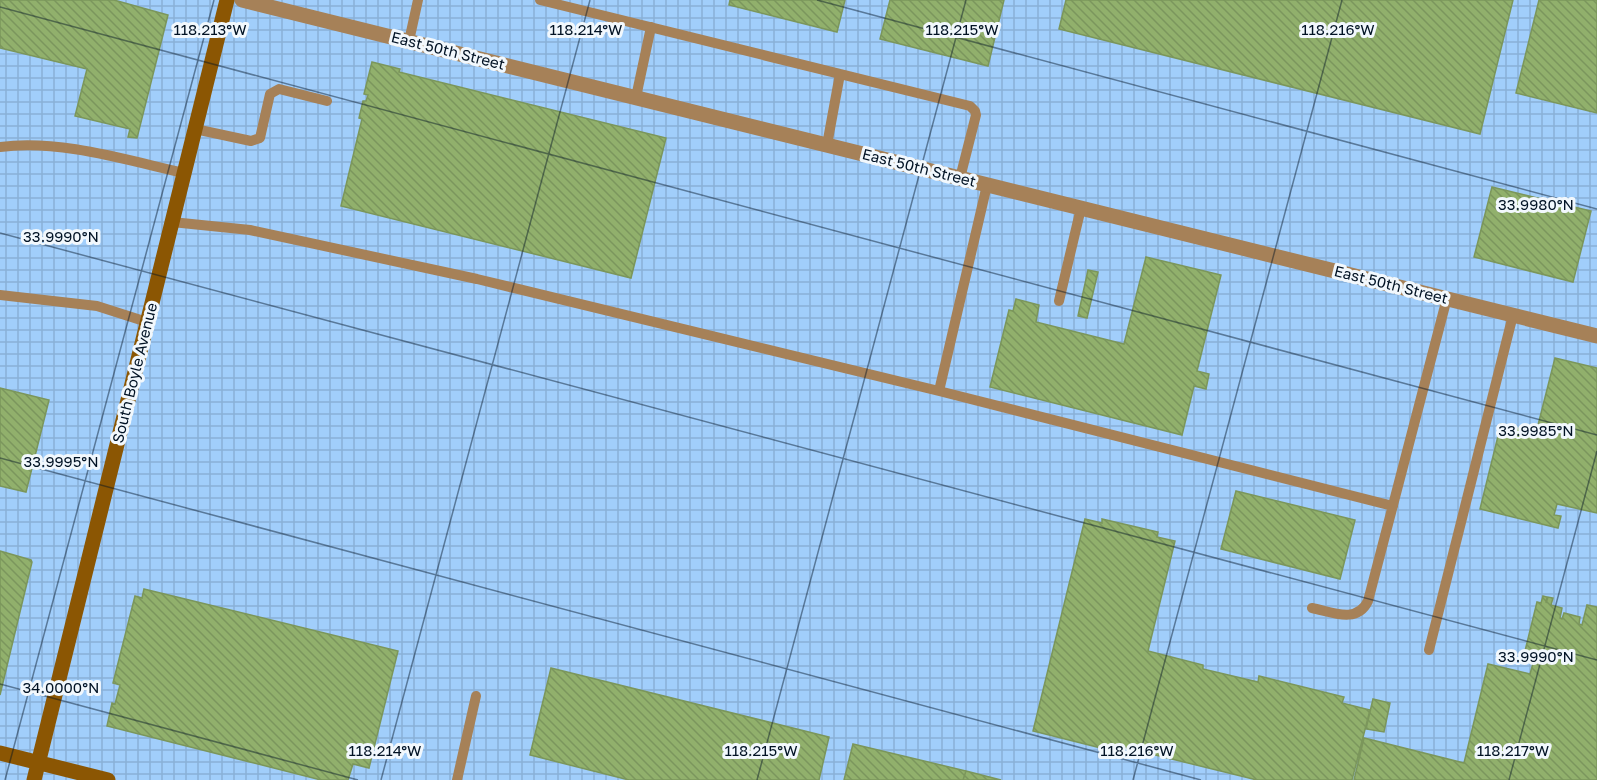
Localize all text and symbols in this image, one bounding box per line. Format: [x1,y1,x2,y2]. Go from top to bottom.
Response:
text: 118.213°W [173,20,247,38]
text: 118.214°W [550,20,622,38]
text: 118.215°W [925,20,999,38]
text: 118.216°W [1301,20,1375,38]
street label: East 50th Street [390,27,507,73]
street label: East 50th Street [861,144,978,190]
text: 33.9980°N [1498,195,1574,213]
text: 33.9990°N [23,227,99,245]
street label: East 50th Street [1333,261,1450,307]
street label: South Boyle Avenue [108,301,160,445]
text: 33.9985°N [1498,421,1574,439]
text: 33.9995°N [23,452,99,470]
text: 33.9990°N [1498,647,1574,665]
text: 34.0000°N [23,678,99,696]
text: 118.214°W [349,741,421,759]
text: 118.215°W [724,741,798,759]
text: 118.216°W [1100,741,1174,759]
text: 118.217°W [1477,741,1549,759]

